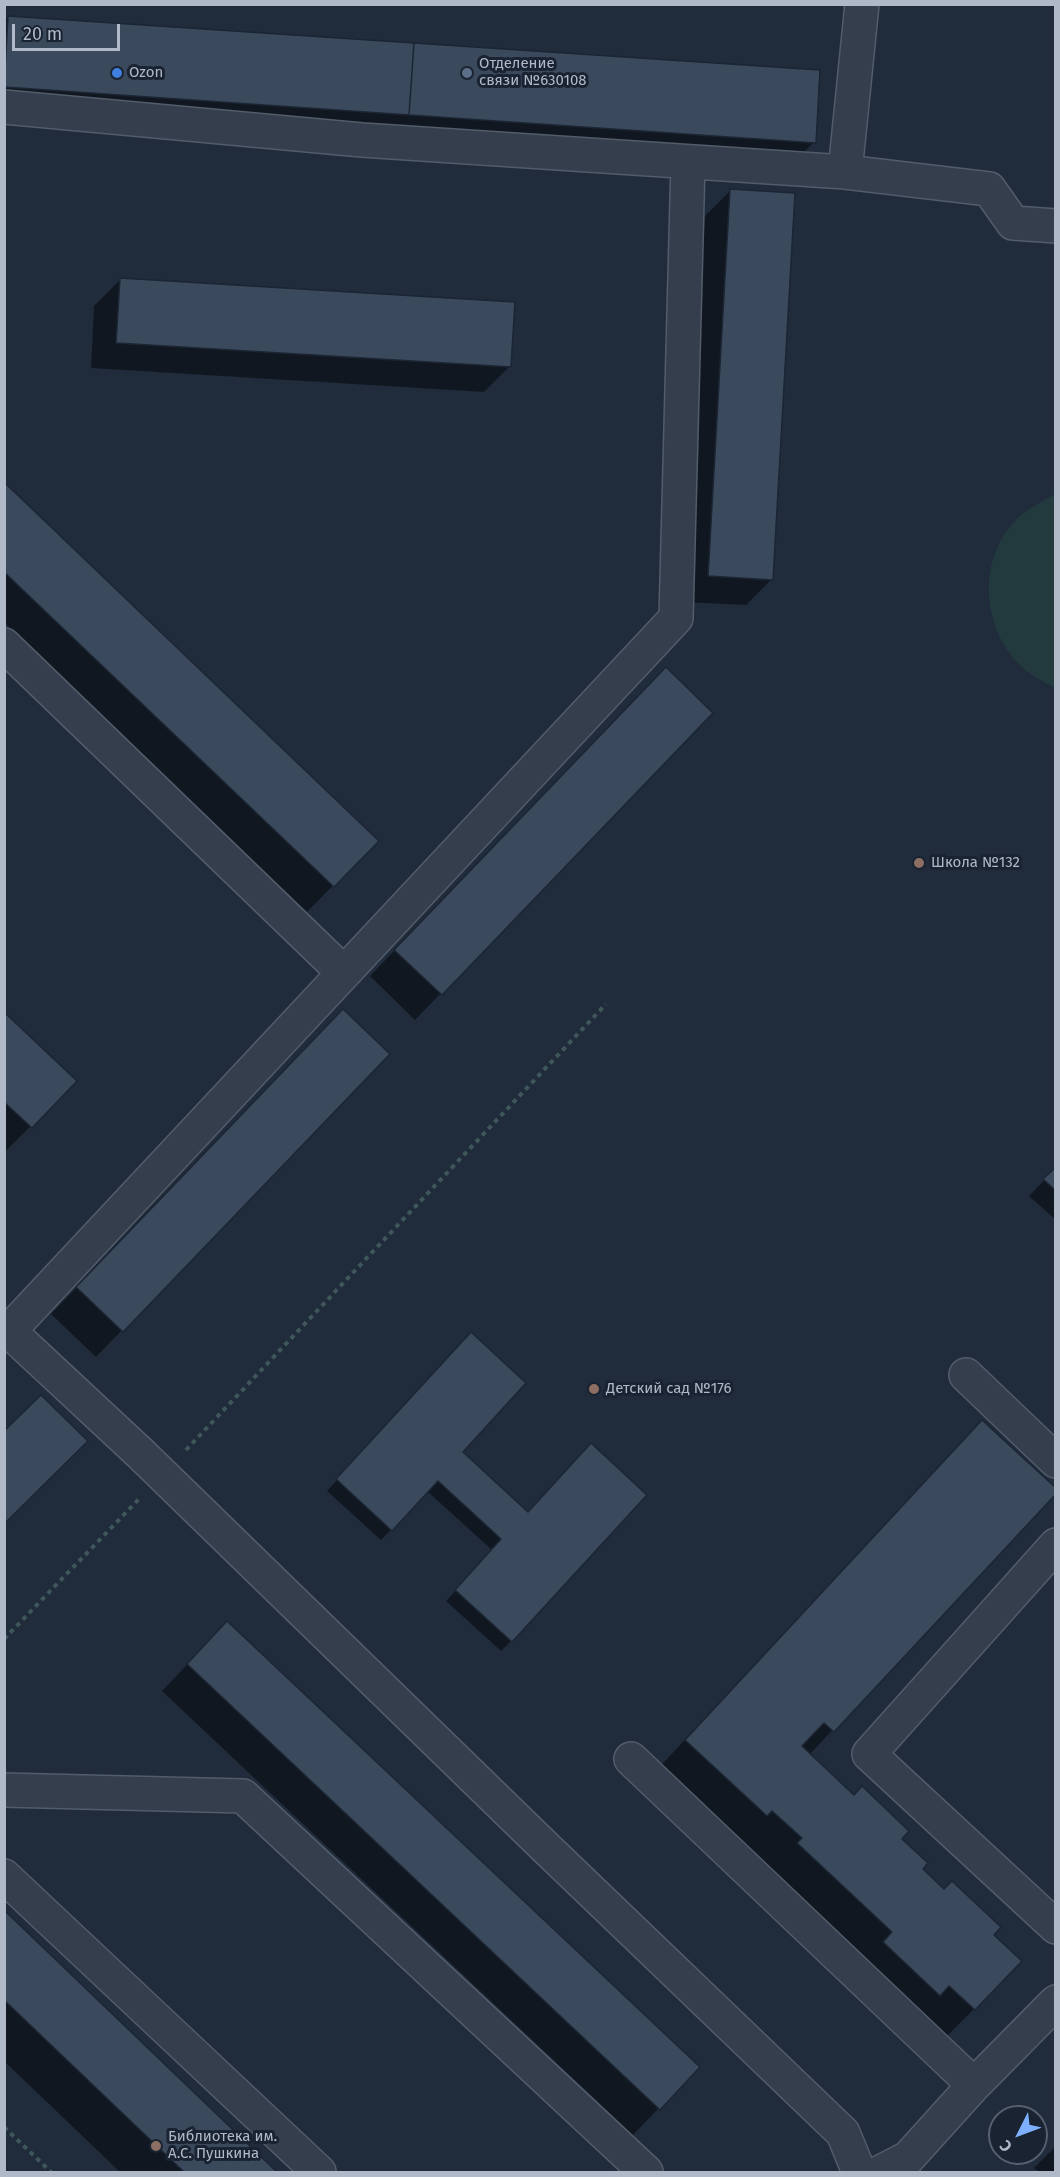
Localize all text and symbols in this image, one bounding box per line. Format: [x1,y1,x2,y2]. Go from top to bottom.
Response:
scale bar [15,12,123,50]
text: 20 m [23,23,62,45]
place label: Отделение связи №630108 [479,55,587,90]
place label: Ozon [129,64,163,82]
marker: Ozon [110,66,124,80]
marker: Отделение связи №630108 [460,66,474,80]
place label: Школа №132 [931,854,1020,872]
marker: Школа №132 [912,856,926,870]
place label: Детский сад №176 [606,1380,731,1398]
marker: Детский сад №176 [587,1382,601,1396]
north arrow [988,2105,1048,2165]
place label: Библиотека им. А.С. Пушкина [168,2128,277,2163]
text: С [996,2136,1016,2156]
marker: Библиотека им. А.С. Пушкина [149,2139,163,2153]

